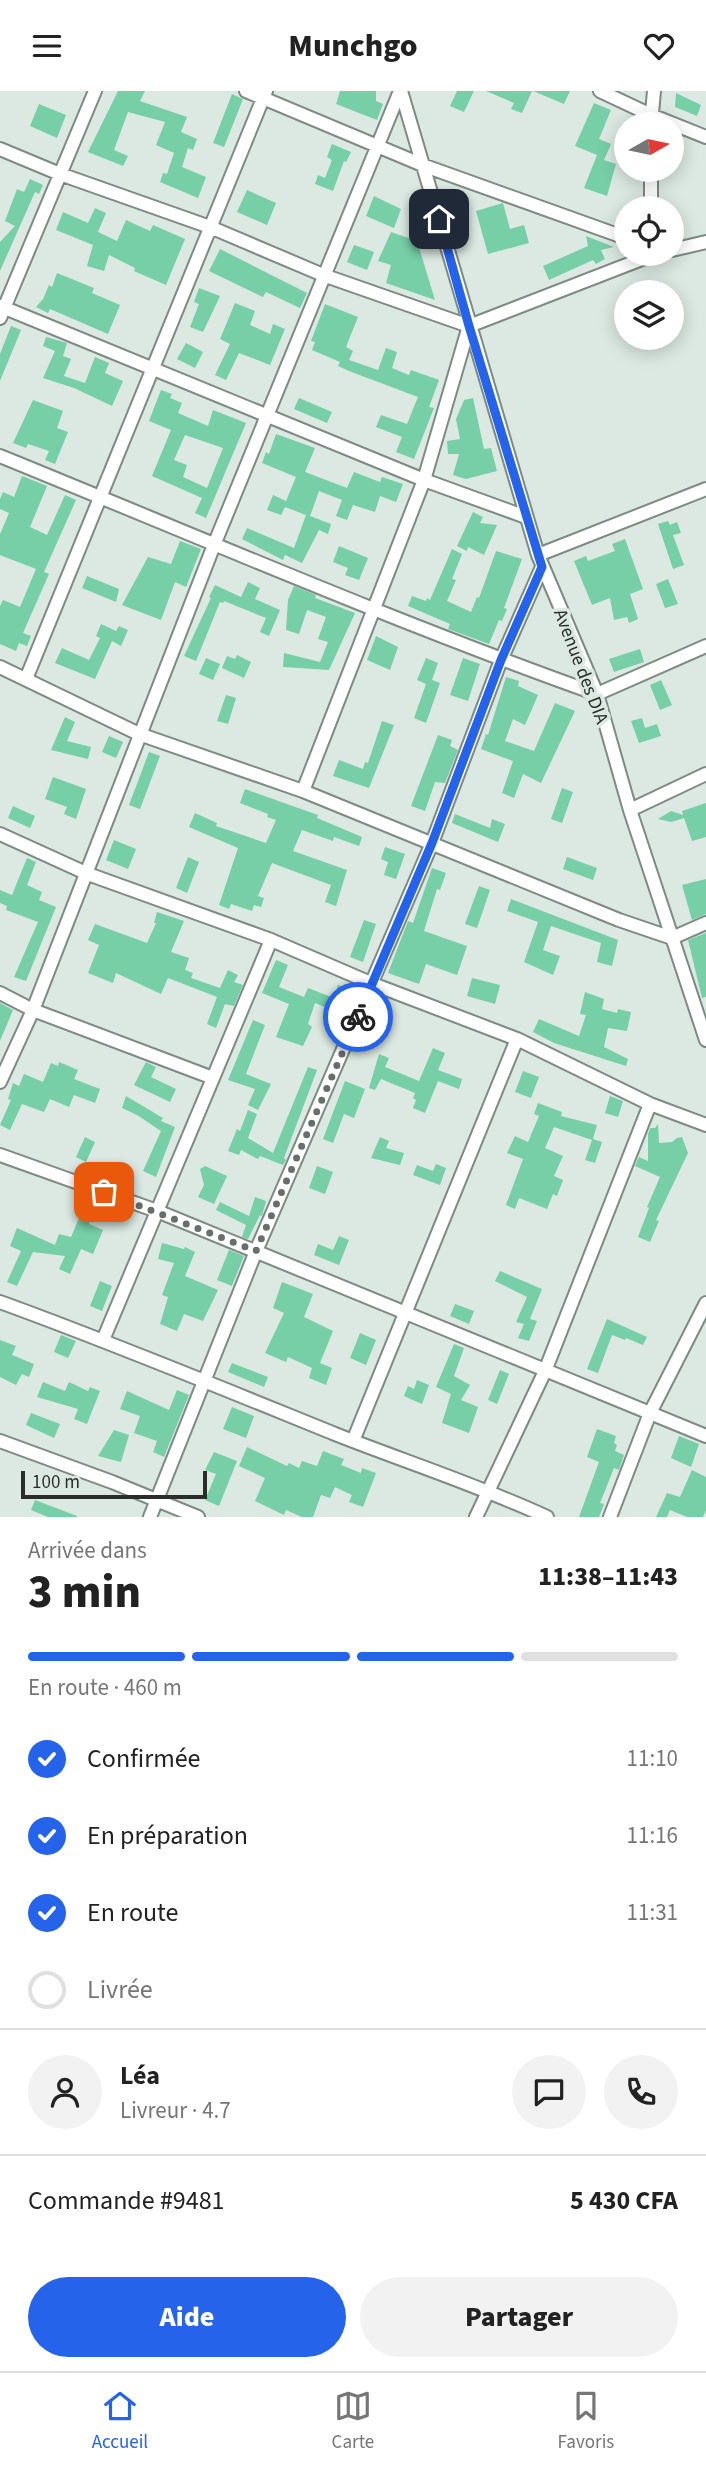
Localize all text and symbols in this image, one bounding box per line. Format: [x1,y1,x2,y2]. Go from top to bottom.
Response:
text: Munchgo [288,23,418,69]
icon: menu [28,27,66,65]
icon: heart [640,27,678,65]
north arrow [614,112,684,182]
map controls [614,112,684,350]
pin [409,189,469,249]
button: locate [614,196,684,266]
icon: home [420,200,458,238]
button: layers [614,280,684,350]
street label: Avenue des DIA [546,605,615,729]
courier [323,982,393,1052]
icon: bike [339,998,377,1036]
pin [74,1162,134,1222]
icon: bag [85,1173,123,1211]
scale bar [21,1468,206,1500]
text: 100 m [32,1469,80,1496]
text: Arrivée dans [28,1534,147,1567]
text: 11:38–11:43 [538,1558,678,1595]
text: 3 min [28,1560,141,1625]
text: En route · 460 m [28,1671,182,1704]
icon: check [28,1740,66,1778]
text: Confirmée [87,1740,201,1777]
text: 11:10 [627,1742,678,1775]
icon: check [28,1817,66,1855]
text: En préparation [87,1817,248,1854]
text: 11:16 [627,1819,678,1852]
icon: check [28,1894,66,1932]
text: En route [87,1894,178,1931]
text: 11:31 [627,1896,678,1929]
text: Livrée [87,1971,153,2008]
button: person [28,2055,102,2129]
button: chat [512,2055,586,2129]
button: phone [604,2055,678,2129]
text: Léa [120,2057,160,2094]
text: Livreur · 4.7 [120,2094,231,2127]
text: Commande #9481 [28,2182,225,2219]
text: 5 430 CFA [570,2182,678,2219]
button: Aide [28,2277,346,2357]
button: Partager [360,2277,678,2357]
tab: Accueil [92,2387,148,2456]
tab: Carte [332,2387,374,2456]
tab: Favoris [558,2387,614,2456]

